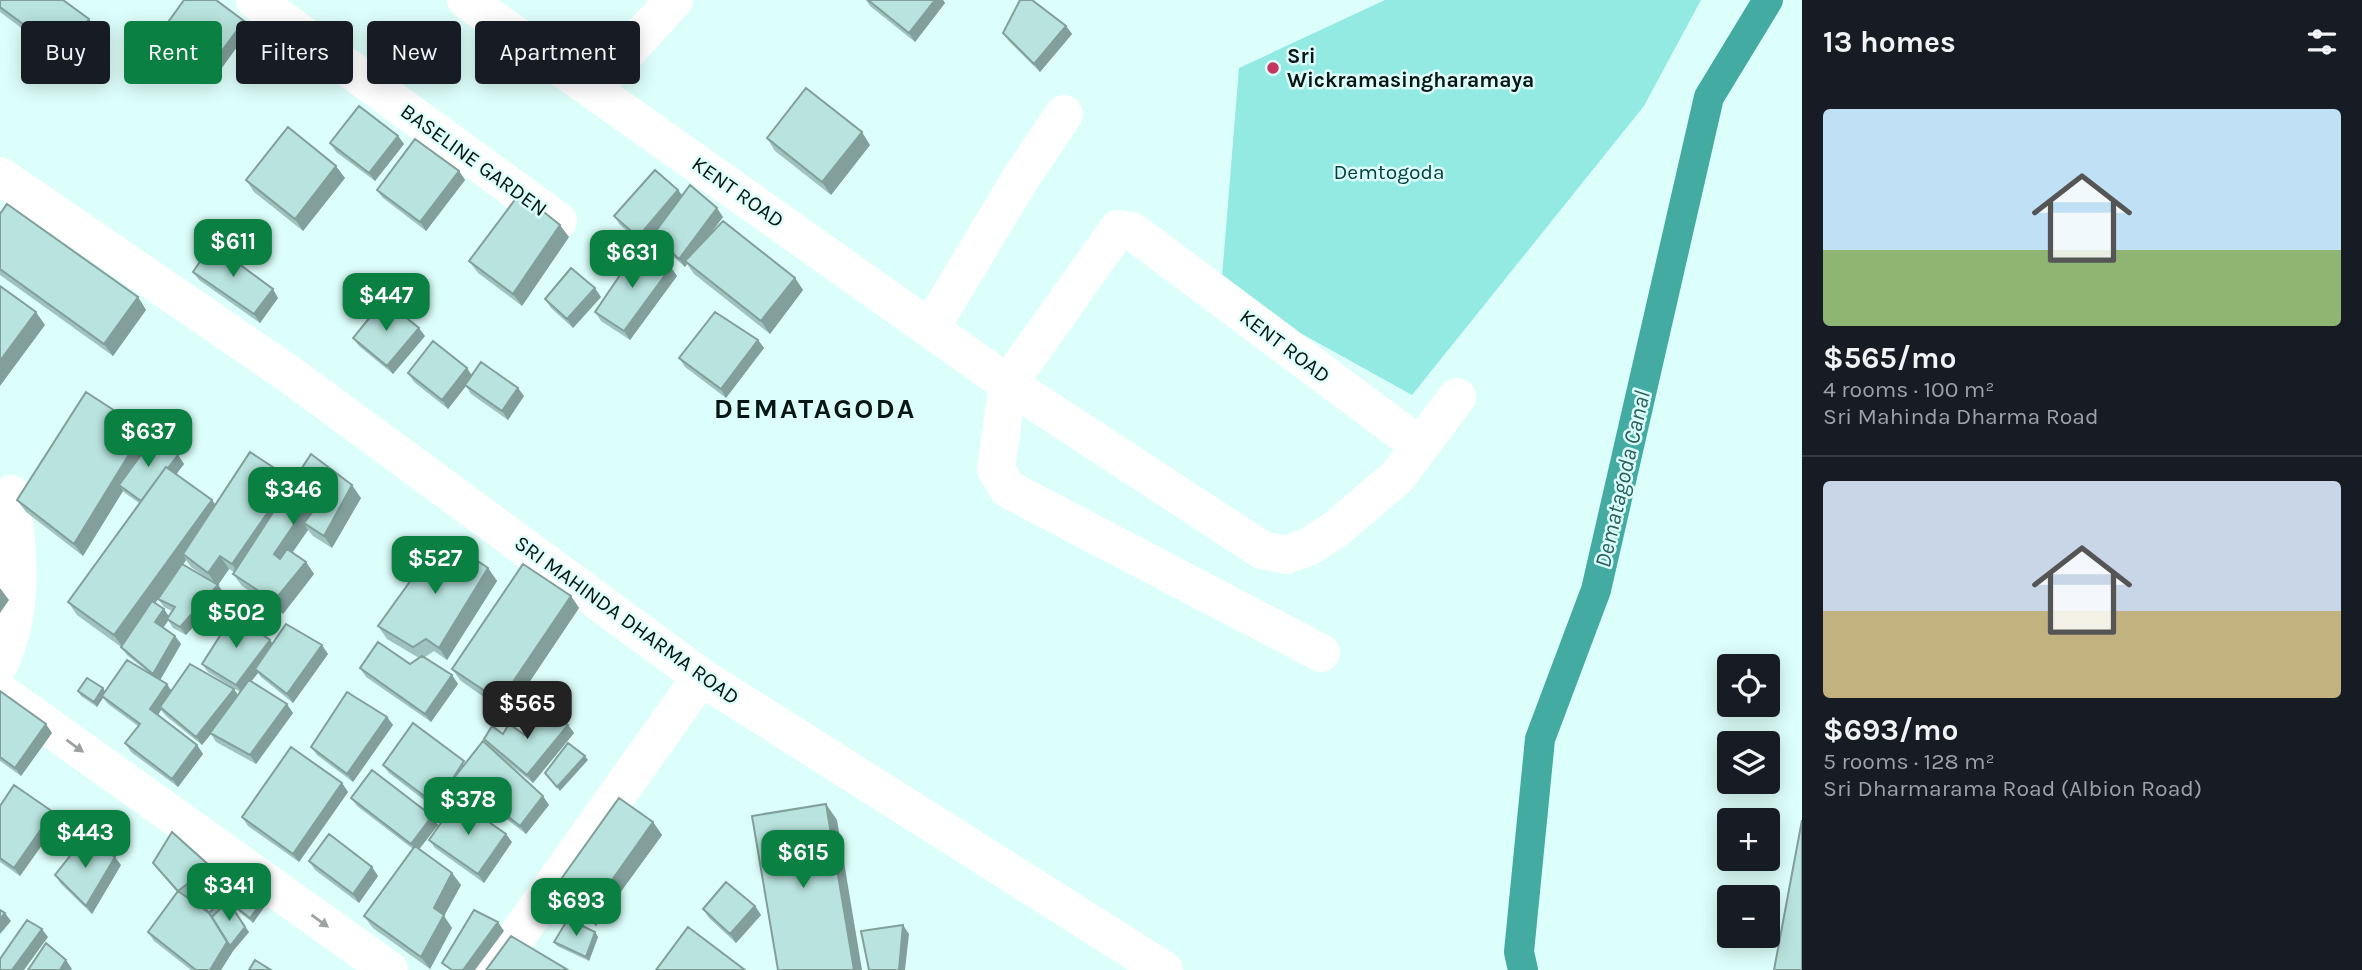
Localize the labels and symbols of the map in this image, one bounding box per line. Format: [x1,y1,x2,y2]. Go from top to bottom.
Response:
place label: Sri Wickramasingharamaya [1287,44,1534,92]
marker: Sri Wickramasingharamaya [1265,60,1281,76]
street label: BASELINE GARDEN [396,99,552,221]
street label: KENT ROAD [687,152,789,232]
park label: Demtogoda [1334,160,1445,184]
pin: $611 [192,219,274,279]
pin: $631 [591,230,673,290]
pin: $447 [345,274,427,333]
street label: KENT ROAD [1235,304,1335,388]
water label: Dematagoda Canal [1589,388,1656,570]
district label: DEMATAGODA [714,392,916,425]
pin: $637 [107,410,189,469]
pin: $346 [252,468,334,527]
street label: SRI MAHINDA DHARMA ROAD [510,531,744,709]
pin: $527 [394,536,476,596]
pin: $502 [195,590,277,650]
pin: $565 [486,682,568,741]
one-way arrow [66,739,84,753]
pin: $378 [427,778,509,837]
pin: $443 [44,810,126,870]
pin: $615 [762,830,844,890]
pin: $341 [188,864,270,923]
pin: $693 [535,878,617,938]
one-way arrow [311,914,329,928]

